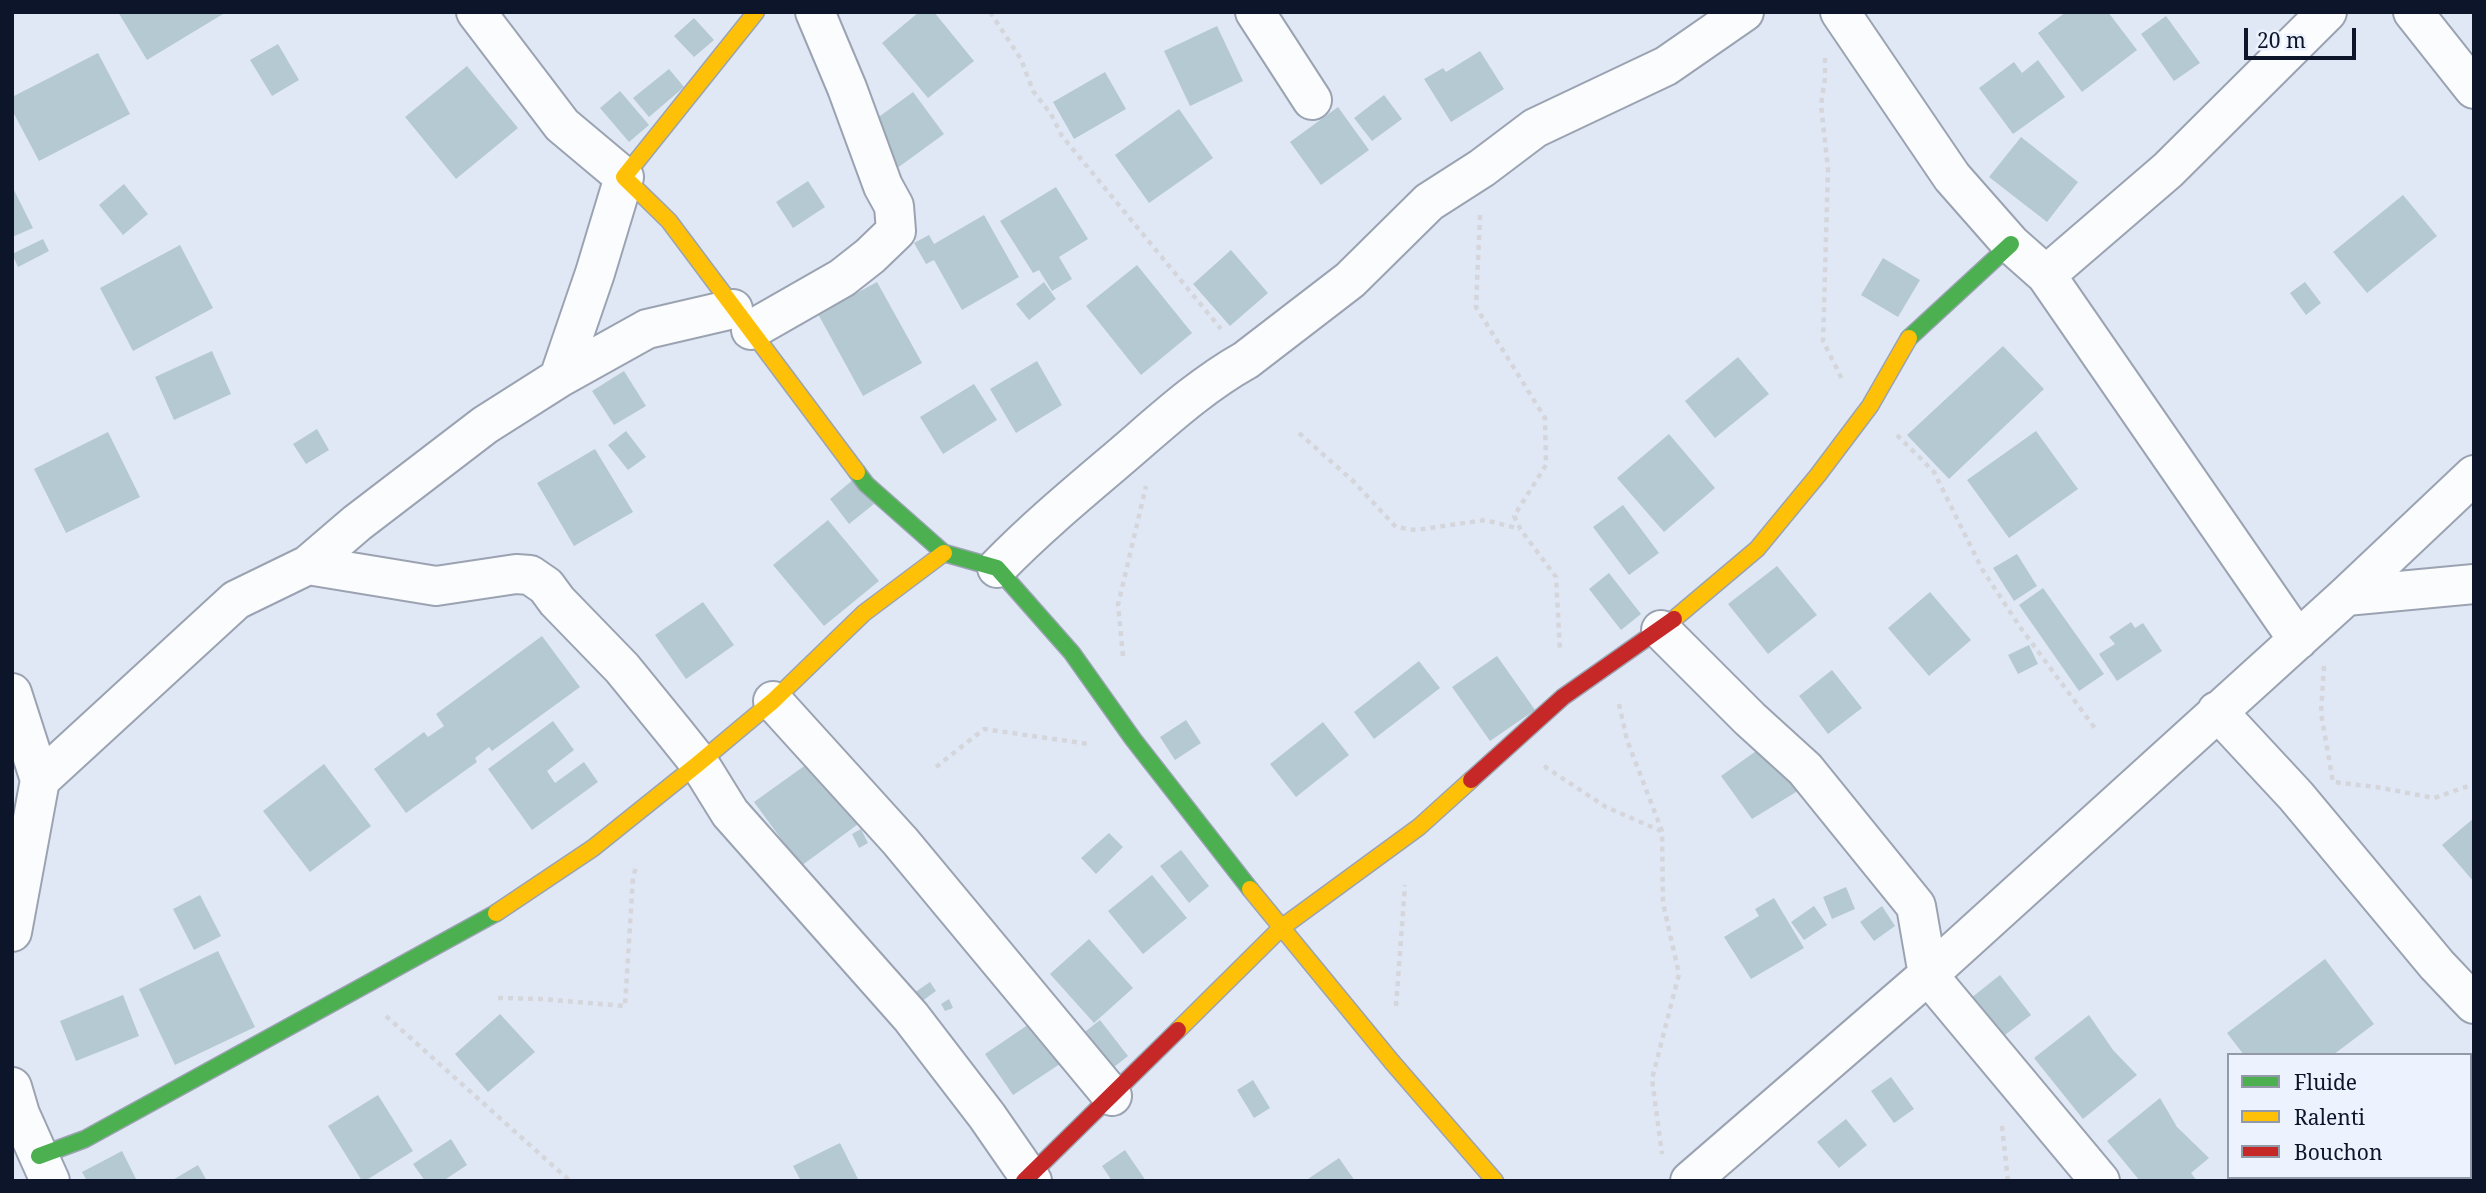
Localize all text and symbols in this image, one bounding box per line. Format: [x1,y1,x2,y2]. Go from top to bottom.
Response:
scale bar [2248,14,2360,58]
text: 20 m [2257,26,2306,54]
legend [2227,1053,2472,1179]
text: Fluide [2294,1068,2357,1096]
text: Ralenti [2294,1103,2365,1131]
text: Bouchon [2294,1138,2383,1166]

